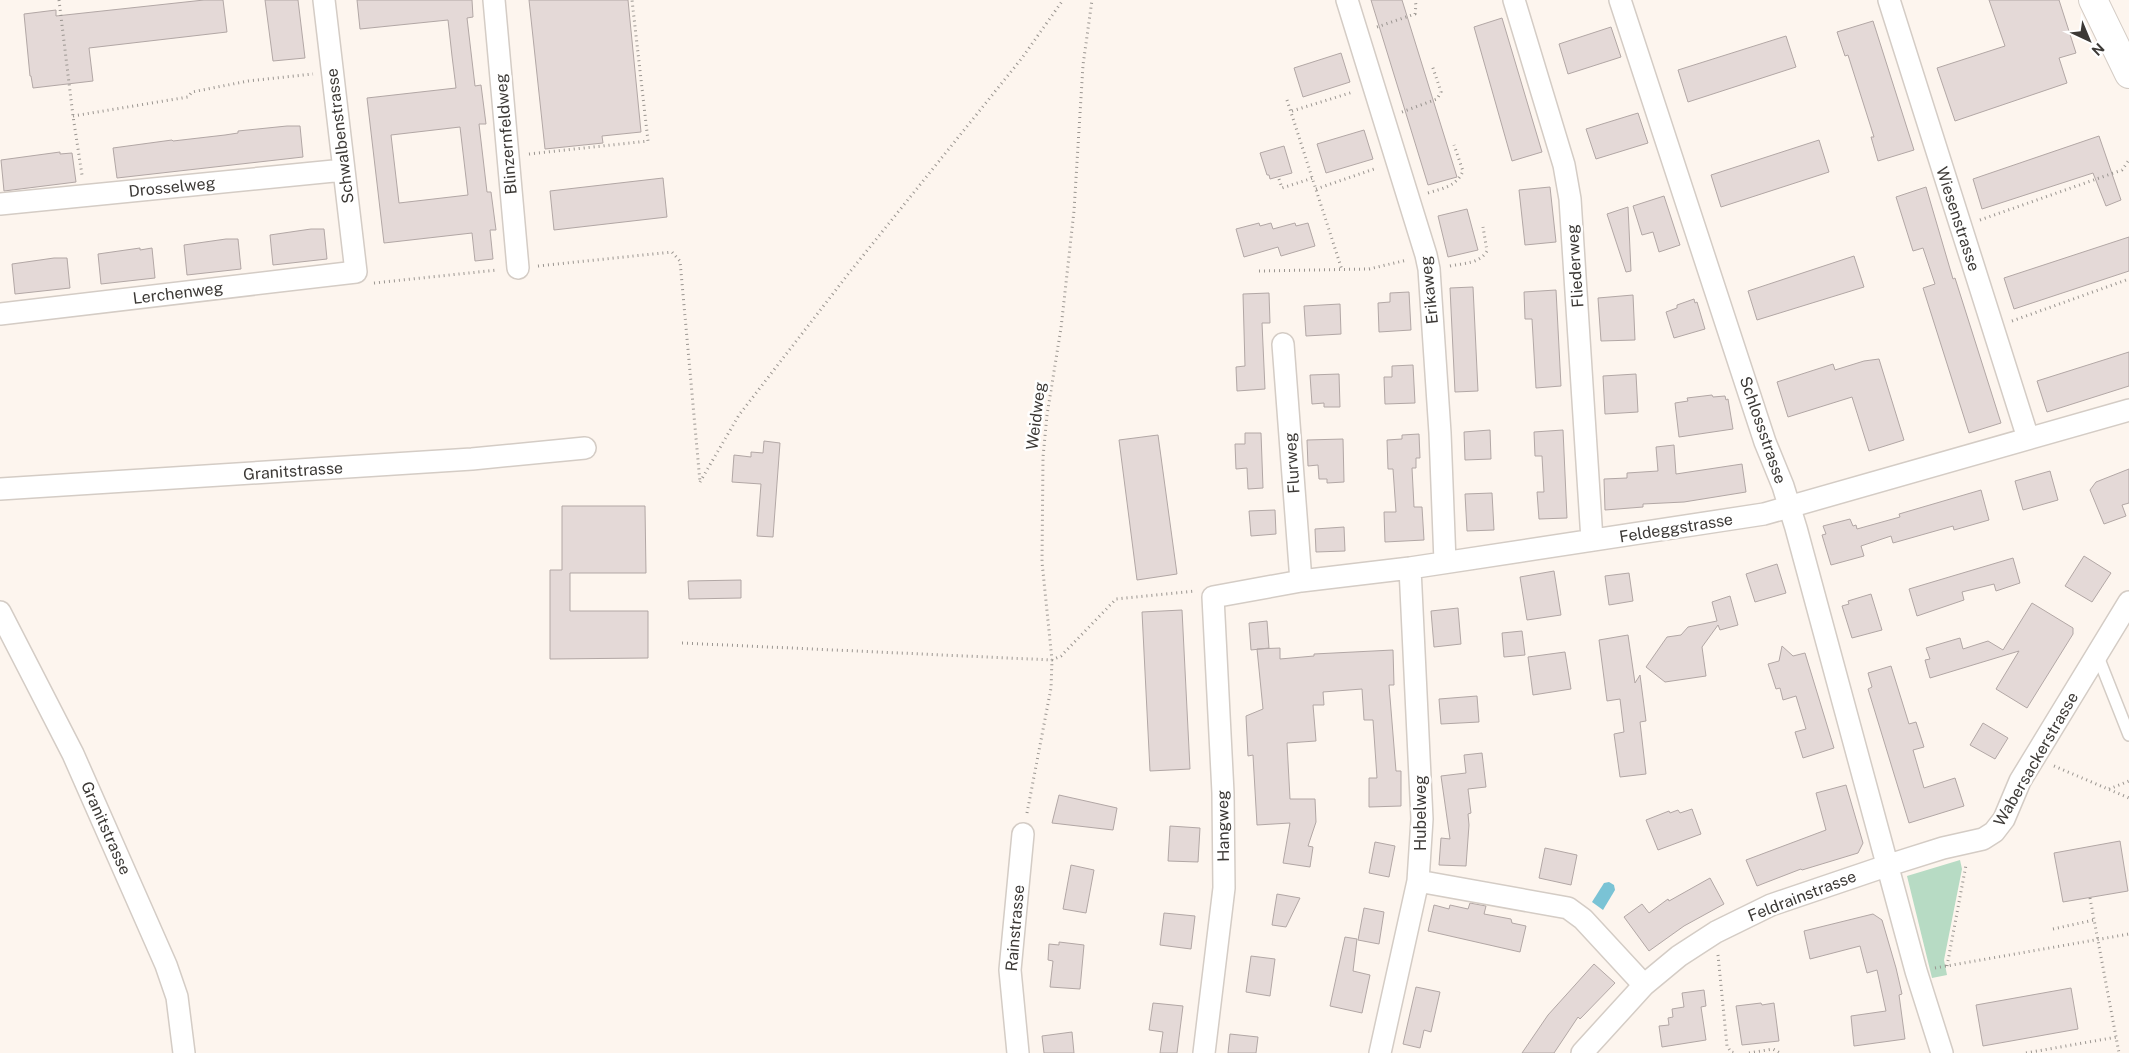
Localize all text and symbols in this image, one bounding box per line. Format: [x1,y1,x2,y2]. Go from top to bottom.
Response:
north arrow [2064,15,2114,65]
text: N [2089,40,2108,59]
street label: Schwalbenstrasse [322,67,358,205]
street label: Blinzernfeldweg [491,73,521,195]
street label: Wiesenstrasse [1932,164,1984,274]
street label: Drosselweg [128,173,216,201]
street label: Fliederweg [1563,224,1587,308]
street label: Erikaweg [1416,255,1442,325]
street label: Lerchenweg [132,278,224,308]
street label: Schlossstrasse [1736,374,1790,486]
street label: Weidweg [1022,381,1050,451]
street label: Flurweg [1280,432,1304,494]
street label: Granitstrasse [242,458,344,484]
street label: Feldeggstrasse [1618,510,1734,546]
street label: Wabersackerstrasse [1990,689,2082,829]
street label: Hubelweg [1411,775,1430,851]
street label: Granitstrasse [77,778,135,878]
street label: Hangweg [1213,790,1233,862]
street label: Feldrainstrasse [1745,867,1859,925]
street label: Rainstrasse [1002,884,1028,972]

